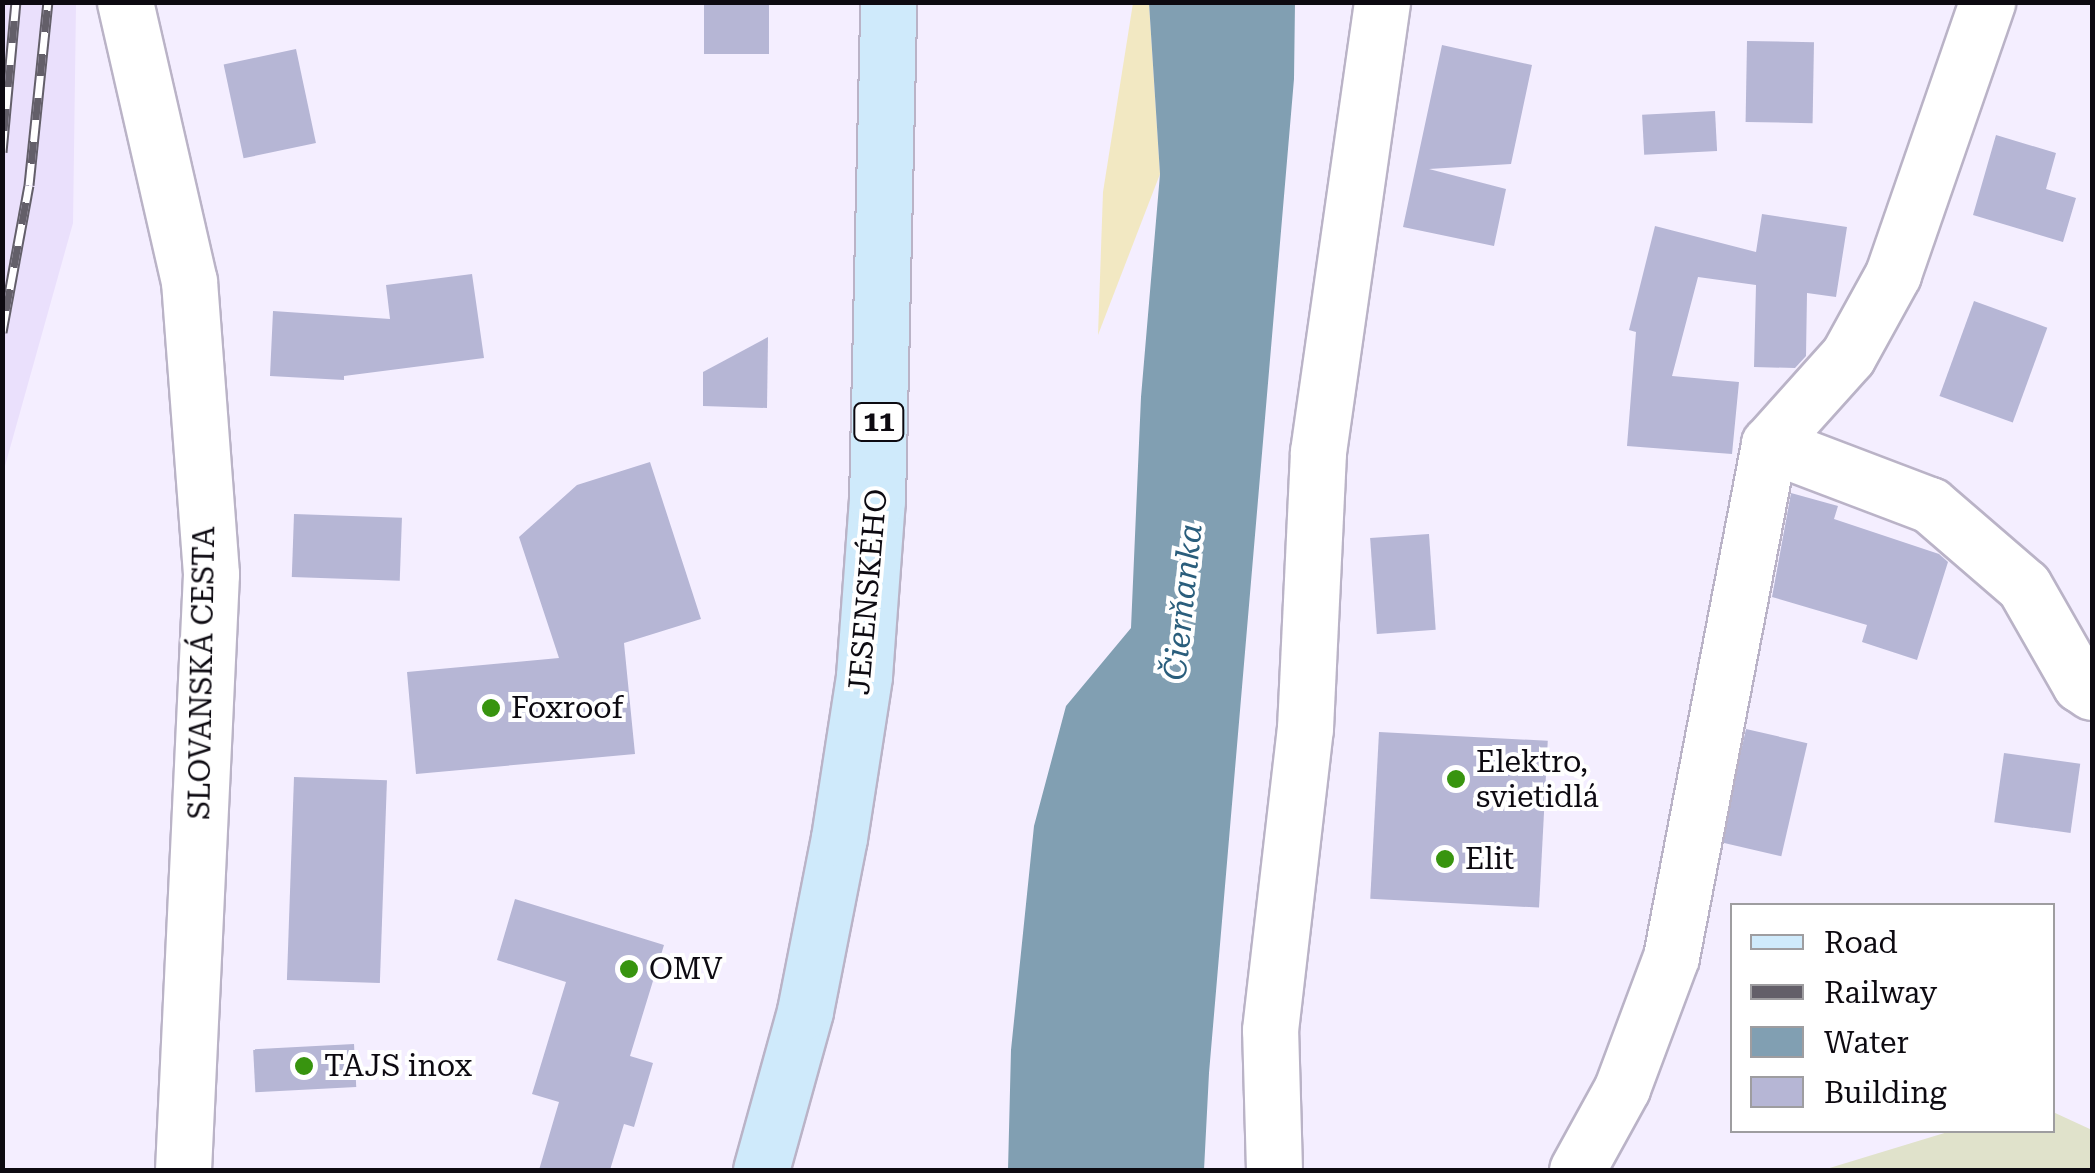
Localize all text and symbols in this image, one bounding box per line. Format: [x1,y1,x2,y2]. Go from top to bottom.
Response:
road number: 11 [852,399,906,445]
street label: JESENSKÉHO [841,487,895,697]
water label: Čierňanka [1156,522,1210,682]
street label: SLOVANSKÁ CESTA [181,526,223,820]
place label: Foxroof [511,690,623,726]
marker: Foxroof [480,697,502,719]
place label: Elektro, svietidlá [1476,744,1599,814]
marker: Elektro, svietidlá [1445,768,1467,790]
place label: Elit [1465,841,1514,877]
marker: Elit [1434,848,1456,870]
legend [1730,903,2055,1133]
text: Road [1824,925,1898,960]
place label: OMV [649,951,722,987]
marker: OMV [618,958,640,980]
text: Railway [1824,975,1937,1010]
text: Water [1824,1025,1909,1060]
place label: TAJS inox [324,1048,472,1084]
marker: TAJS inox [293,1055,315,1077]
text: Building [1824,1075,1947,1110]

